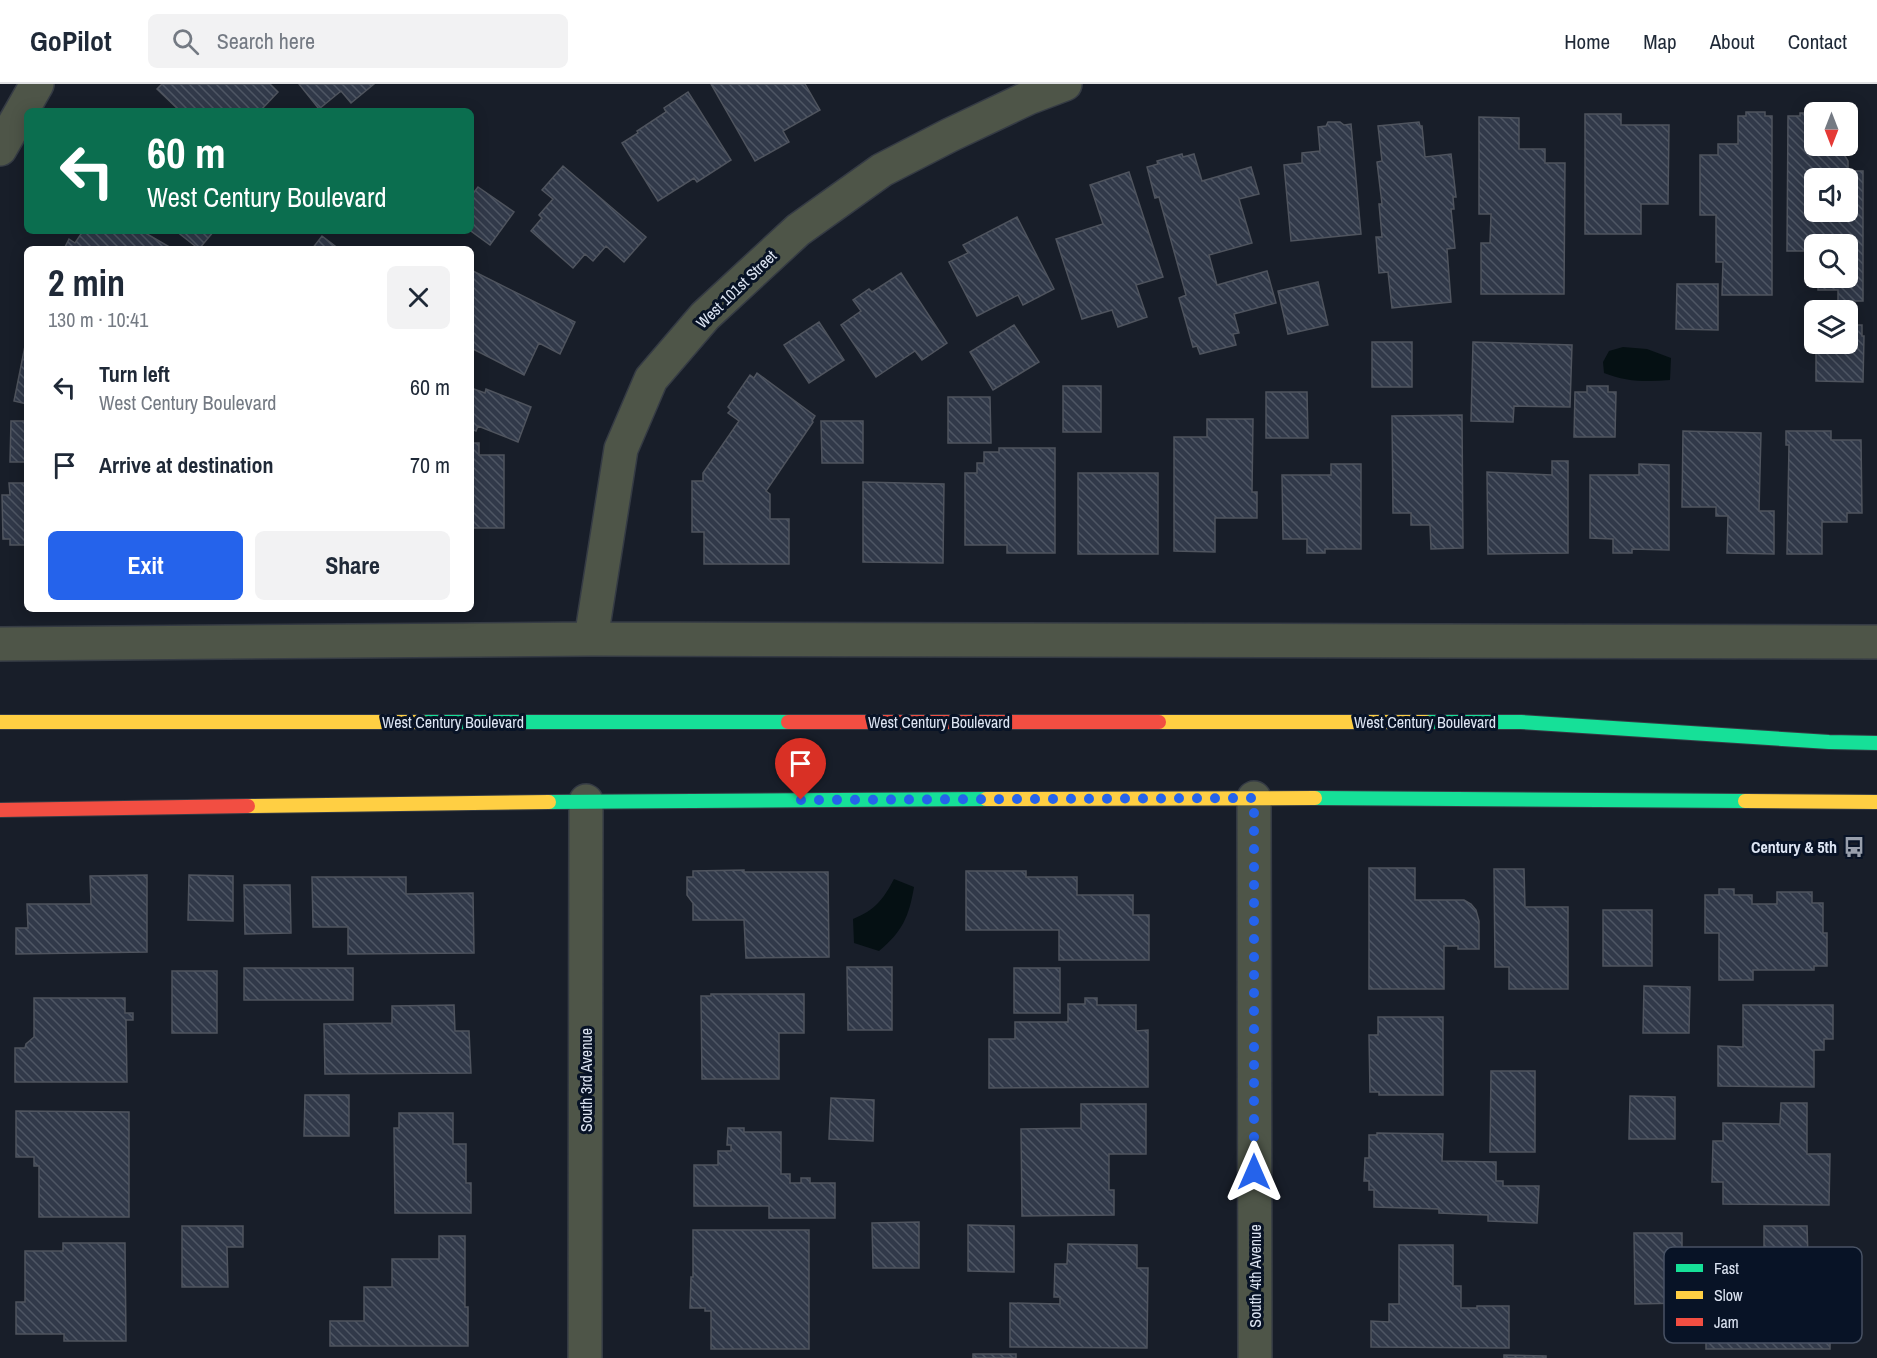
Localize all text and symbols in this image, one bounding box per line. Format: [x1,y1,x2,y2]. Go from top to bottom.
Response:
search box [148,14,568,68]
text: GoPilot [30,22,112,60]
icon: search [169,25,202,58]
text: Search here [217,26,315,56]
text: Home [1564,27,1610,56]
text: Map [1643,27,1677,56]
text: About [1710,27,1755,56]
text: Contact [1788,27,1847,56]
north arrow [1804,102,1858,156]
map controls [1804,102,1858,354]
text: 60 m [147,125,226,181]
icon: left [48,132,126,210]
button: sound [1804,168,1858,222]
text: West Century Boulevard [147,179,387,215]
button: search [1804,234,1858,288]
street label: West 101st Street [691,245,781,333]
text: 2 min [48,259,125,307]
button: close [387,266,450,329]
button: layers [1804,300,1858,354]
text: 130 m · 10:41 [48,306,148,333]
text: Turn left [99,359,170,389]
icon: left [48,371,81,404]
text: 60 m [410,372,450,402]
text: West Century Boulevard [99,389,276,416]
icon: arrive [48,449,81,482]
text: Arrive at destination [99,450,273,480]
text: 70 m [410,450,450,480]
button: Exit [48,531,243,600]
button: Share [255,531,450,600]
street label: West Century Boulevard [382,711,524,733]
street label: West Century Boulevard [868,711,1010,733]
street label: West Century Boulevard [1354,711,1496,733]
pin [775,738,826,800]
icon: arrive [784,747,817,780]
bus stop icon: Century & 5th [1842,835,1866,859]
place label: Century & 5th [1751,836,1837,858]
street label: South 3rd Avenue [575,1028,597,1132]
position arrow [1222,1140,1286,1204]
street label: South 4th Avenue [1244,1224,1266,1328]
legend [1664,1247,1862,1343]
text: Fast [1714,1257,1739,1279]
text: Slow [1714,1284,1743,1306]
text: Jam [1714,1311,1739,1333]

